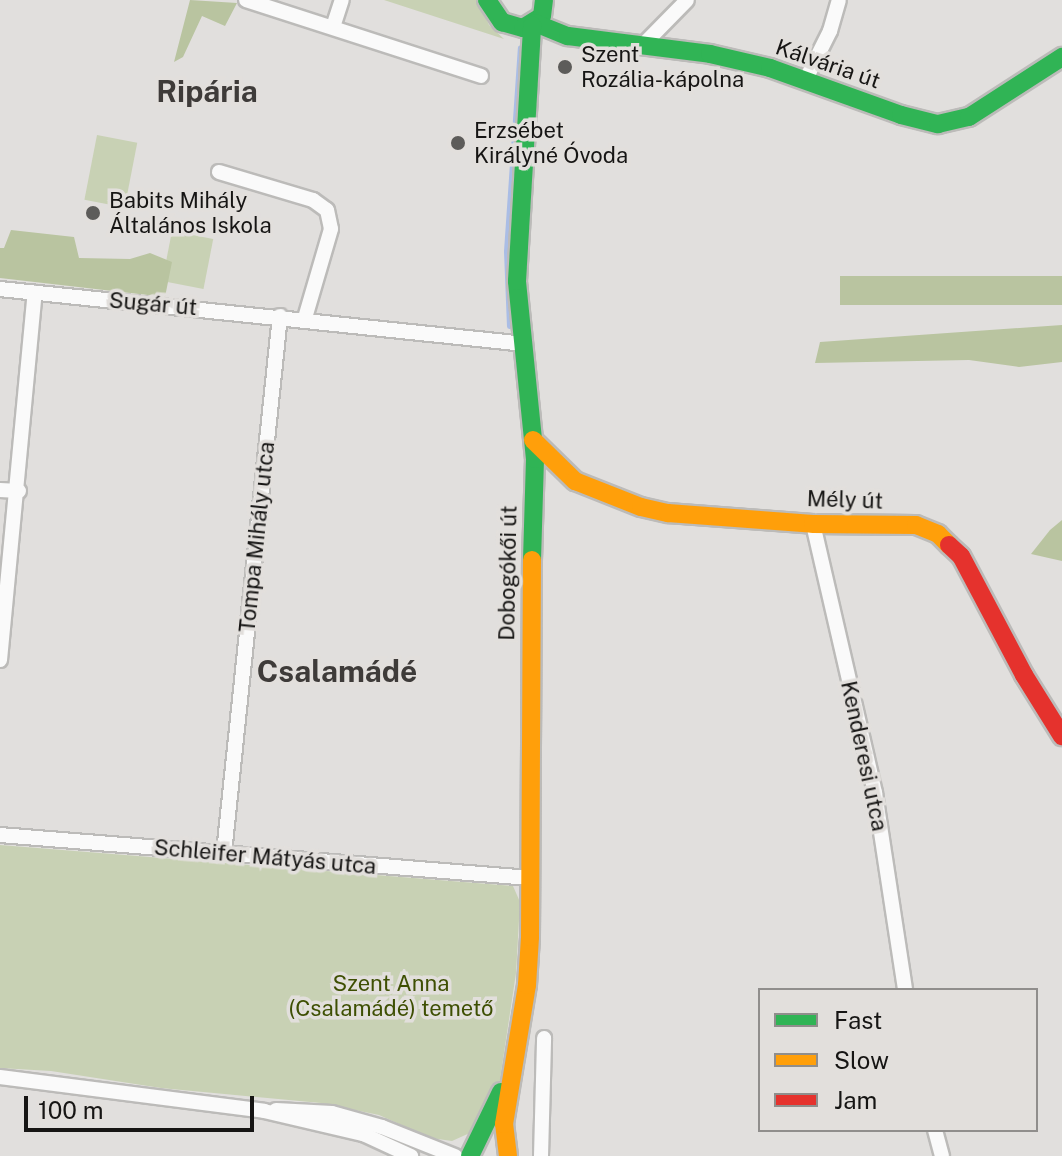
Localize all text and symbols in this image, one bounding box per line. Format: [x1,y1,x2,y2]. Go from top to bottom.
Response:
street label: Kálvária út [772,34,884,94]
place label: Szent Rozália-kápolna [581,41,744,92]
marker: Szent Rozália-kápolna [556,58,574,76]
district label: Ripária [156,73,258,109]
place label: Erzsébet Királyné Óvoda [474,117,628,168]
marker: Erzsébet Királyné Óvoda [449,134,467,152]
place label: Babits Mihály Általános Iskola [109,187,272,238]
marker: Babits Mihály Általános Iskola [84,204,102,222]
street label: Sugár út [108,287,198,321]
street label: Tompa Mihály utca [234,440,280,634]
street label: Mély út [806,485,884,515]
street label: Dobogókői út [494,505,522,641]
district label: Csalamádé [257,653,417,689]
street label: Kenderesi utca [835,678,893,834]
street label: Schleifer Mátyás utca [153,834,377,880]
park label: Szent Anna (Csalamádé) temető [289,970,493,1022]
legend [758,988,1038,1132]
text: Fast [834,1006,882,1034]
text: Slow [834,1046,889,1074]
scale bar [28,1080,258,1130]
text: Jam [834,1086,877,1114]
text: 100 m [38,1096,104,1124]

